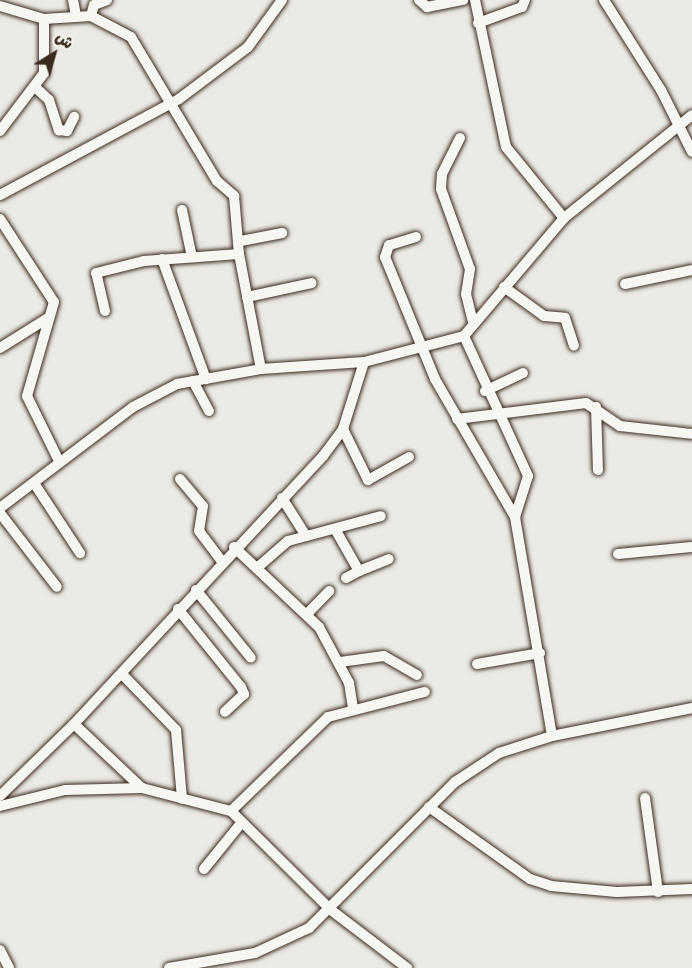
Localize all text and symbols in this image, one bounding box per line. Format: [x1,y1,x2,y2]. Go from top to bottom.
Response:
north arrow [24,24,84,84]
text: ش [52,26,78,53]

